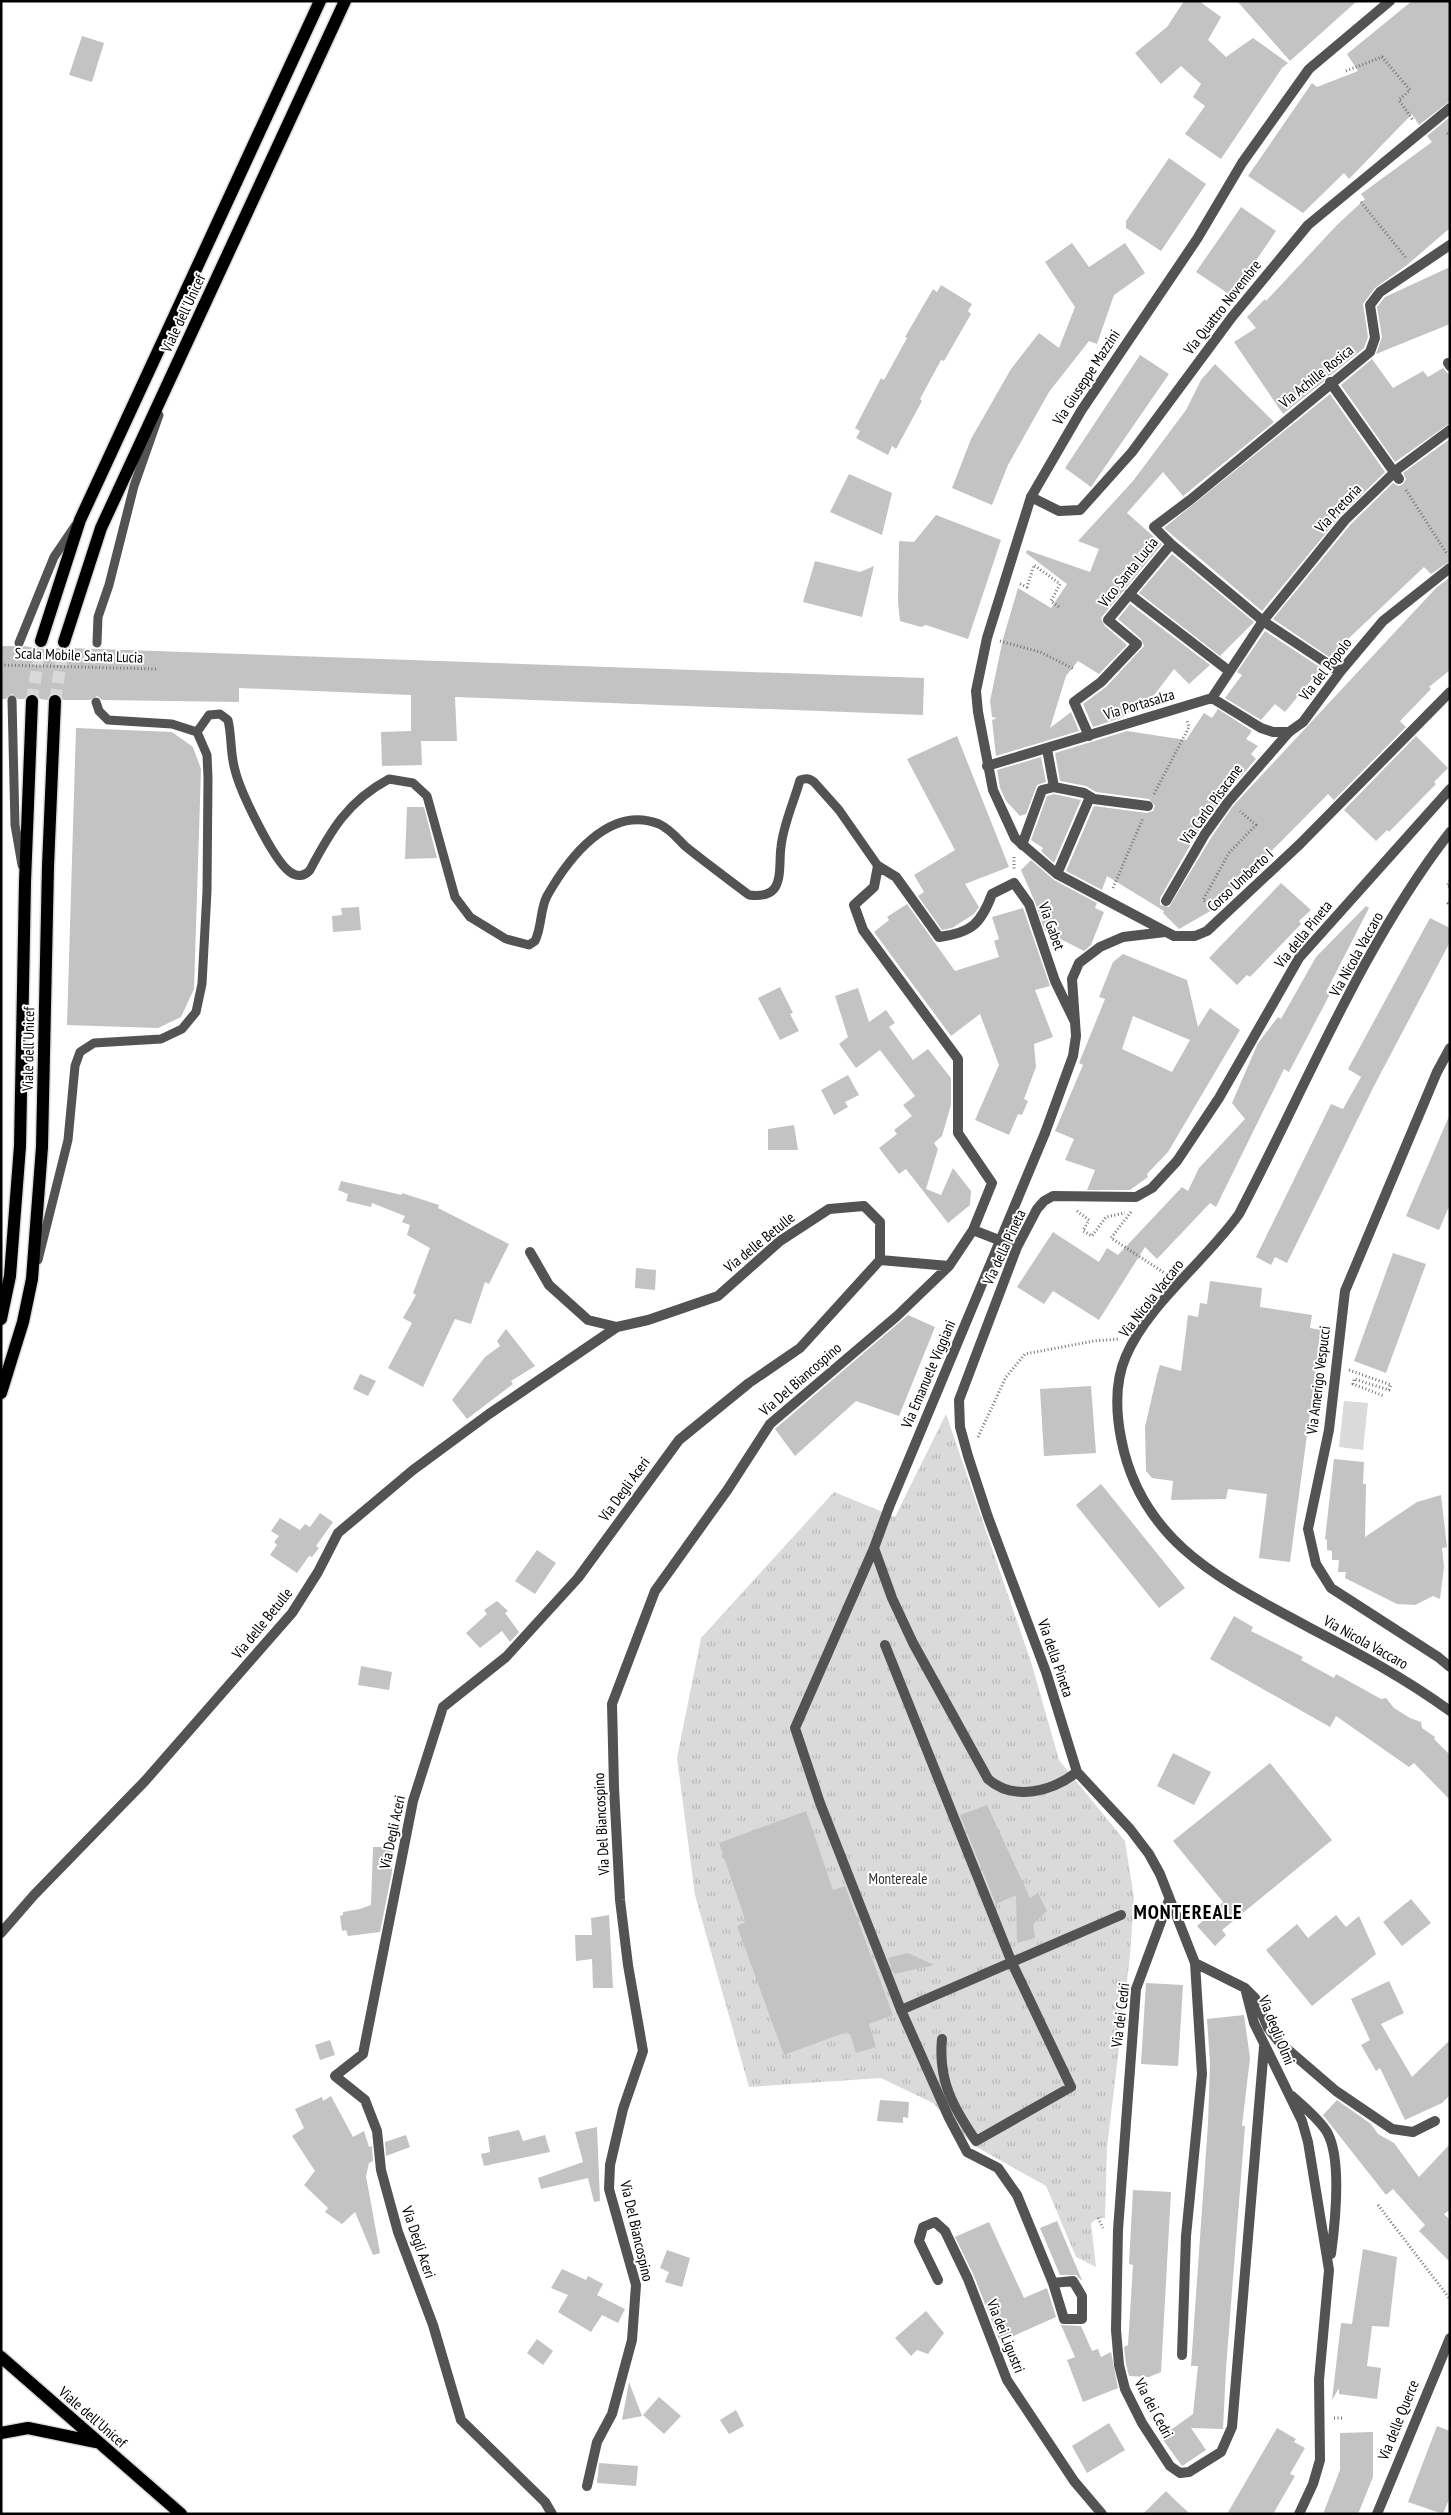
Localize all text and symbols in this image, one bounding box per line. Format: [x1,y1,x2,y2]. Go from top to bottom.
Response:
street label: Via Quattro Novembre [1178,256,1265,359]
street label: Viale dell'Unicef [156,270,210,356]
street label: Via Giuseppe Mazzini [1048,326,1124,429]
street label: Via Achille Rosica [1274,340,1357,412]
street label: Via Pretoria [1310,480,1365,537]
street label: Vico Santa Lucia [1093,533,1162,612]
street label: Via del Popolo [1294,634,1355,705]
street label: Scala Mobile Santa Lucia [14,643,144,667]
street label: Via Portasalza [1100,684,1177,724]
street label: Via Carlo Pisacane [1175,760,1246,849]
street label: Corso Umberto I [1203,845,1277,915]
street label: Via della Pineta [1269,896,1336,972]
street label: Via Gabet [1034,899,1069,953]
street label: Via Nicola Vaccaro [1324,908,1387,1001]
street label: Viale dell'Unicef [18,1006,38,1092]
street label: Via della Pineta [978,1206,1030,1289]
street label: Via delle Betulle [719,1208,798,1277]
street label: Via Nicola Vaccaro [1114,1255,1187,1342]
street label: Via Emanuele Viggiani [896,1317,959,1432]
street label: Via Amerigo Vespucci [1302,1325,1334,1436]
street label: Via Del Biancospino [754,1338,845,1420]
street label: Via Degli Aceri [594,1453,654,1526]
street label: Via delle Betulle [227,1584,296,1663]
street label: Via Nicola Vaccaro [1319,1610,1412,1673]
street label: Via della Pineta [1033,1616,1078,1699]
street label: Via Del Biancospino [589,1772,613,1877]
street label: Via Degli Aceri [375,1793,409,1872]
park label: Montereale [869,1869,927,1888]
district label: MONTEREALE [1134,1899,1242,1925]
street label: Via dei Cedri [1106,1982,1133,2049]
street label: Via degli Olmi [1254,1992,1300,2067]
street label: Via Del Biancospino [616,2178,658,2283]
street label: Via Degli Aceri [397,2203,440,2281]
street label: Via dei Ligustri [982,2296,1029,2376]
street label: Via dei Cedri [1130,2374,1178,2441]
street label: Via delle Querce [1373,2377,1423,2464]
street label: Viale dell'Unicef [54,2382,132,2453]

